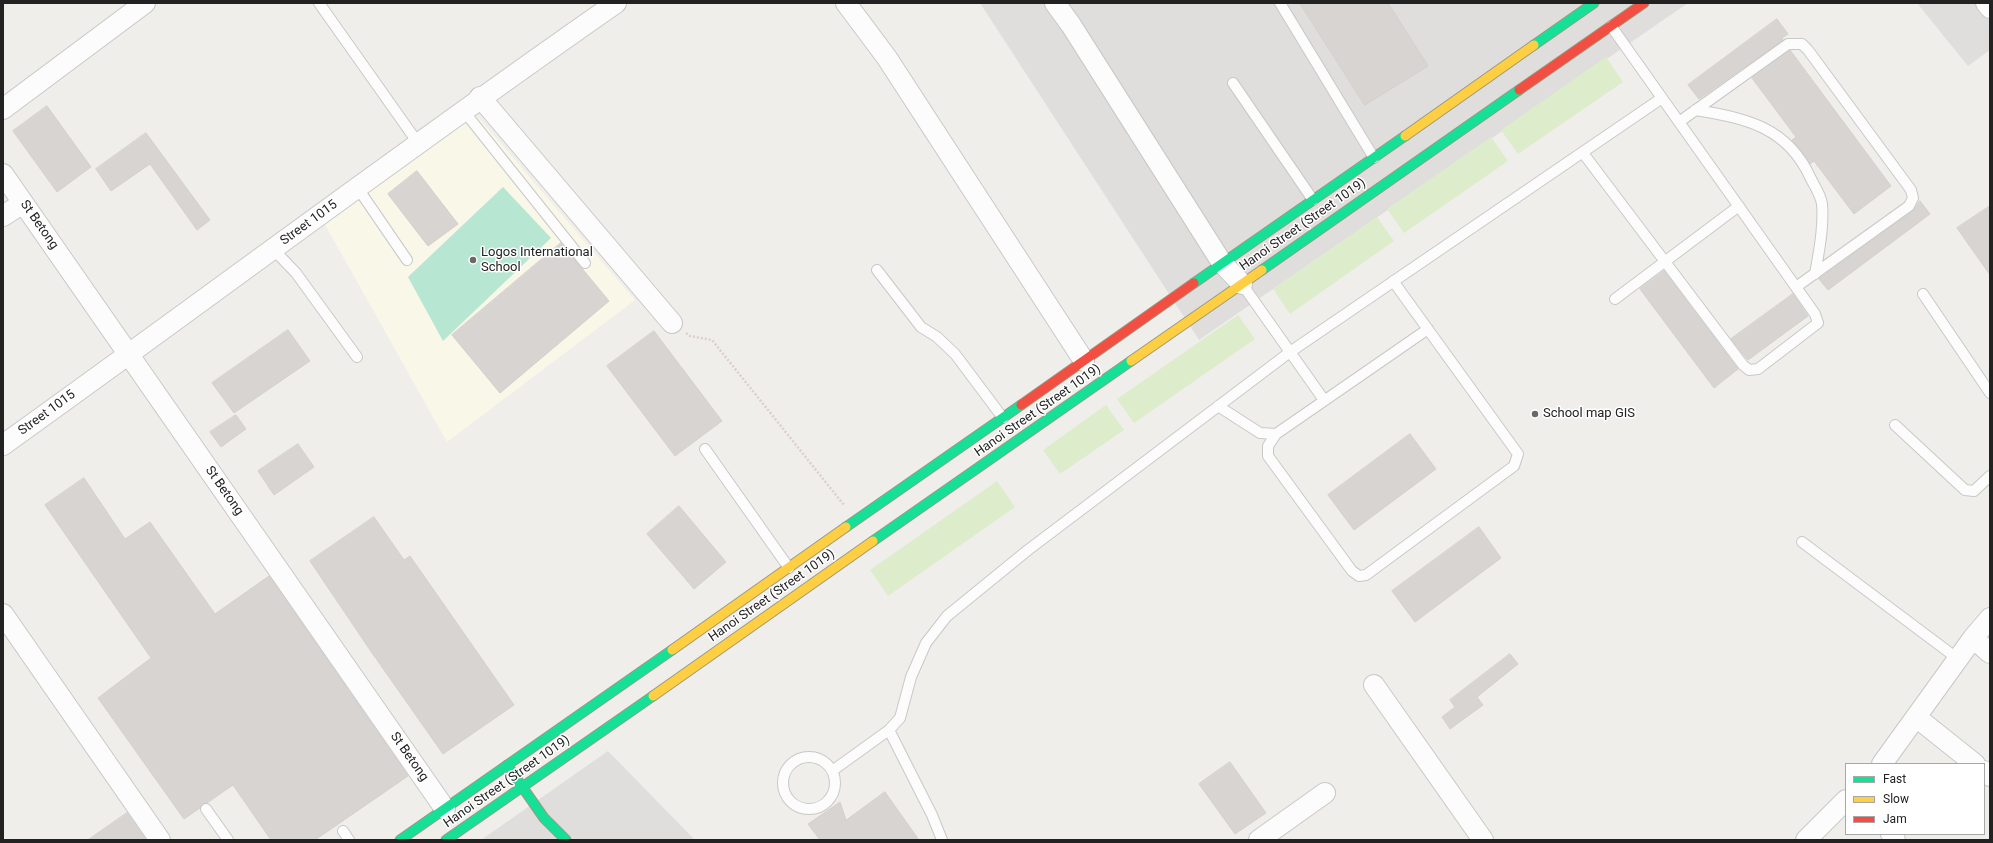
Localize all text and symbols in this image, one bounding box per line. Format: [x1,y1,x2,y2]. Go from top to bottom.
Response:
street label: Hanoi Street (Street 1019) [1237,175,1369,275]
street label: Street 1015 [277,197,341,249]
street label: St Betong [16,198,62,252]
place label: Logos International School [481,245,593,276]
marker: Logos International School [468,255,478,265]
street label: Hanoi Street (Street 1019) [972,361,1104,461]
street label: Street 1015 [15,387,79,439]
place label: School map GIS [1543,406,1635,422]
marker: School map GIS [1530,409,1540,419]
street label: St Betong [201,464,247,518]
street label: Hanoi Street (Street 1019) [706,546,838,646]
street label: St Betong [386,730,432,784]
street label: Hanoi Street (Street 1019) [441,732,573,832]
legend [1845,763,1985,835]
text: Fast [1883,772,1906,786]
text: Slow [1883,792,1909,806]
text: Jam [1883,812,1907,826]

